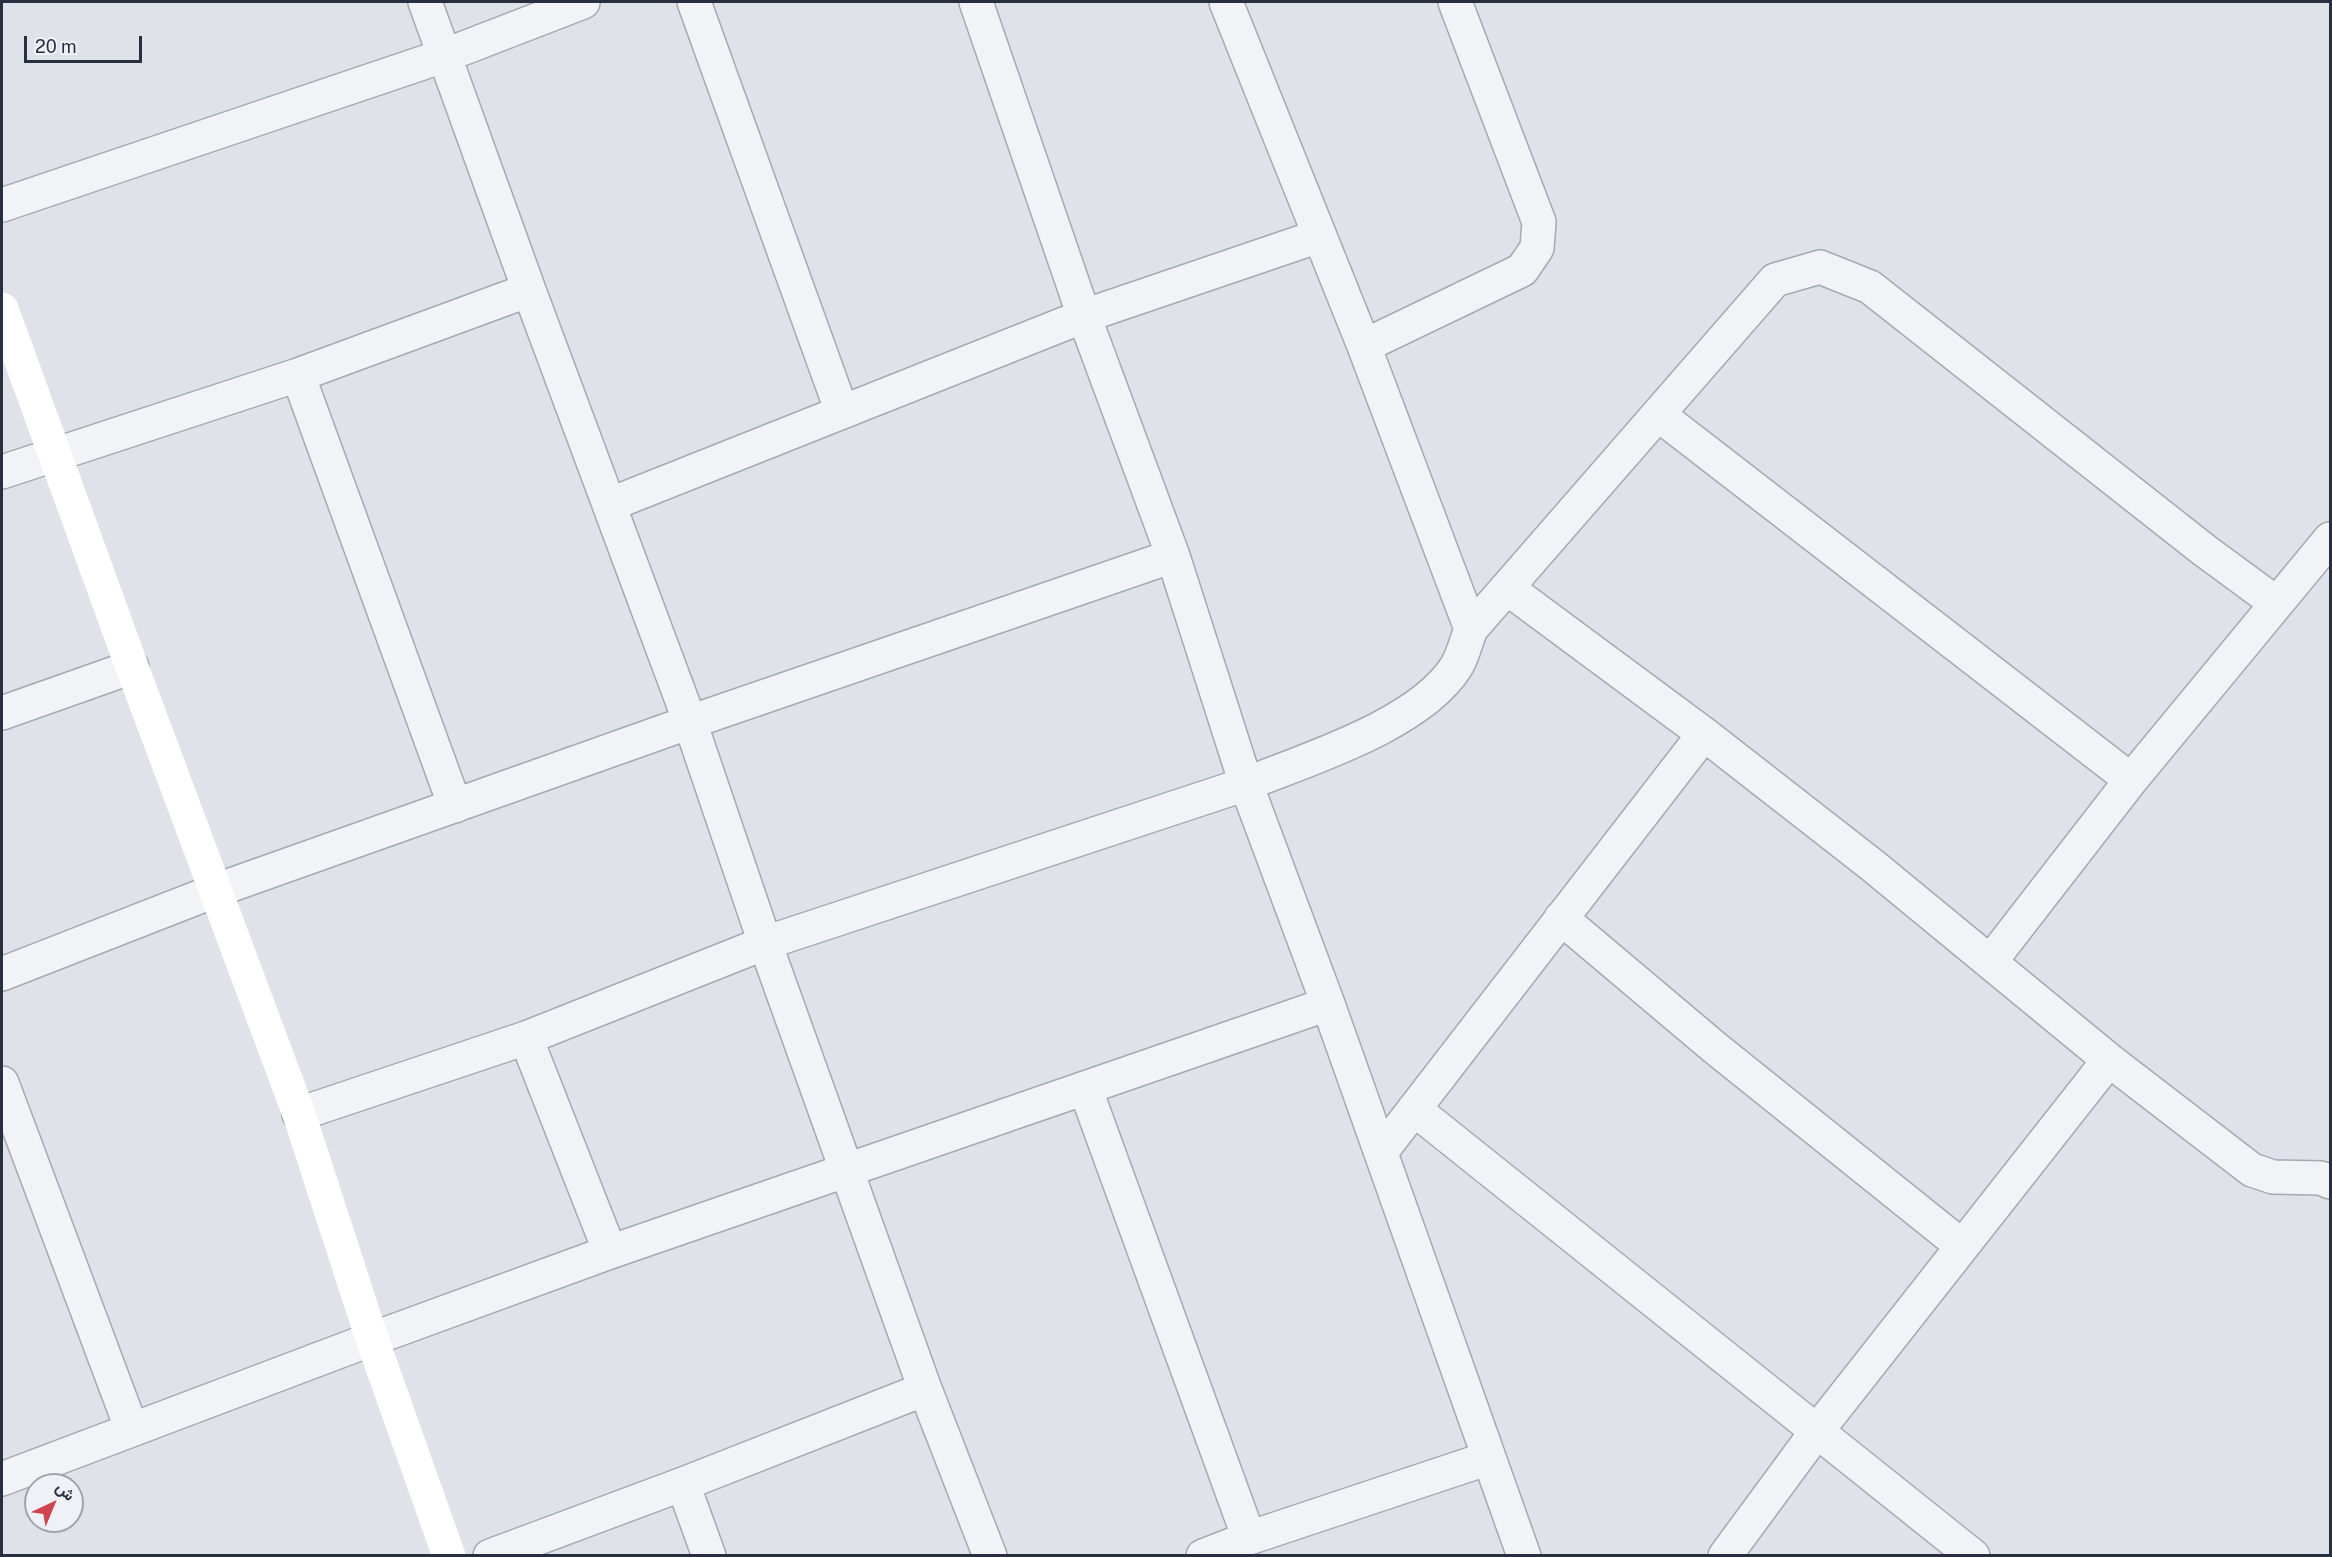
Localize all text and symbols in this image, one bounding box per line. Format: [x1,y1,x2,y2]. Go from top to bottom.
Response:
scale bar [27,24,146,62]
text: 20 m [35,36,77,57]
north arrow [24,1473,84,1533]
text: ش [52,1478,79,1505]

